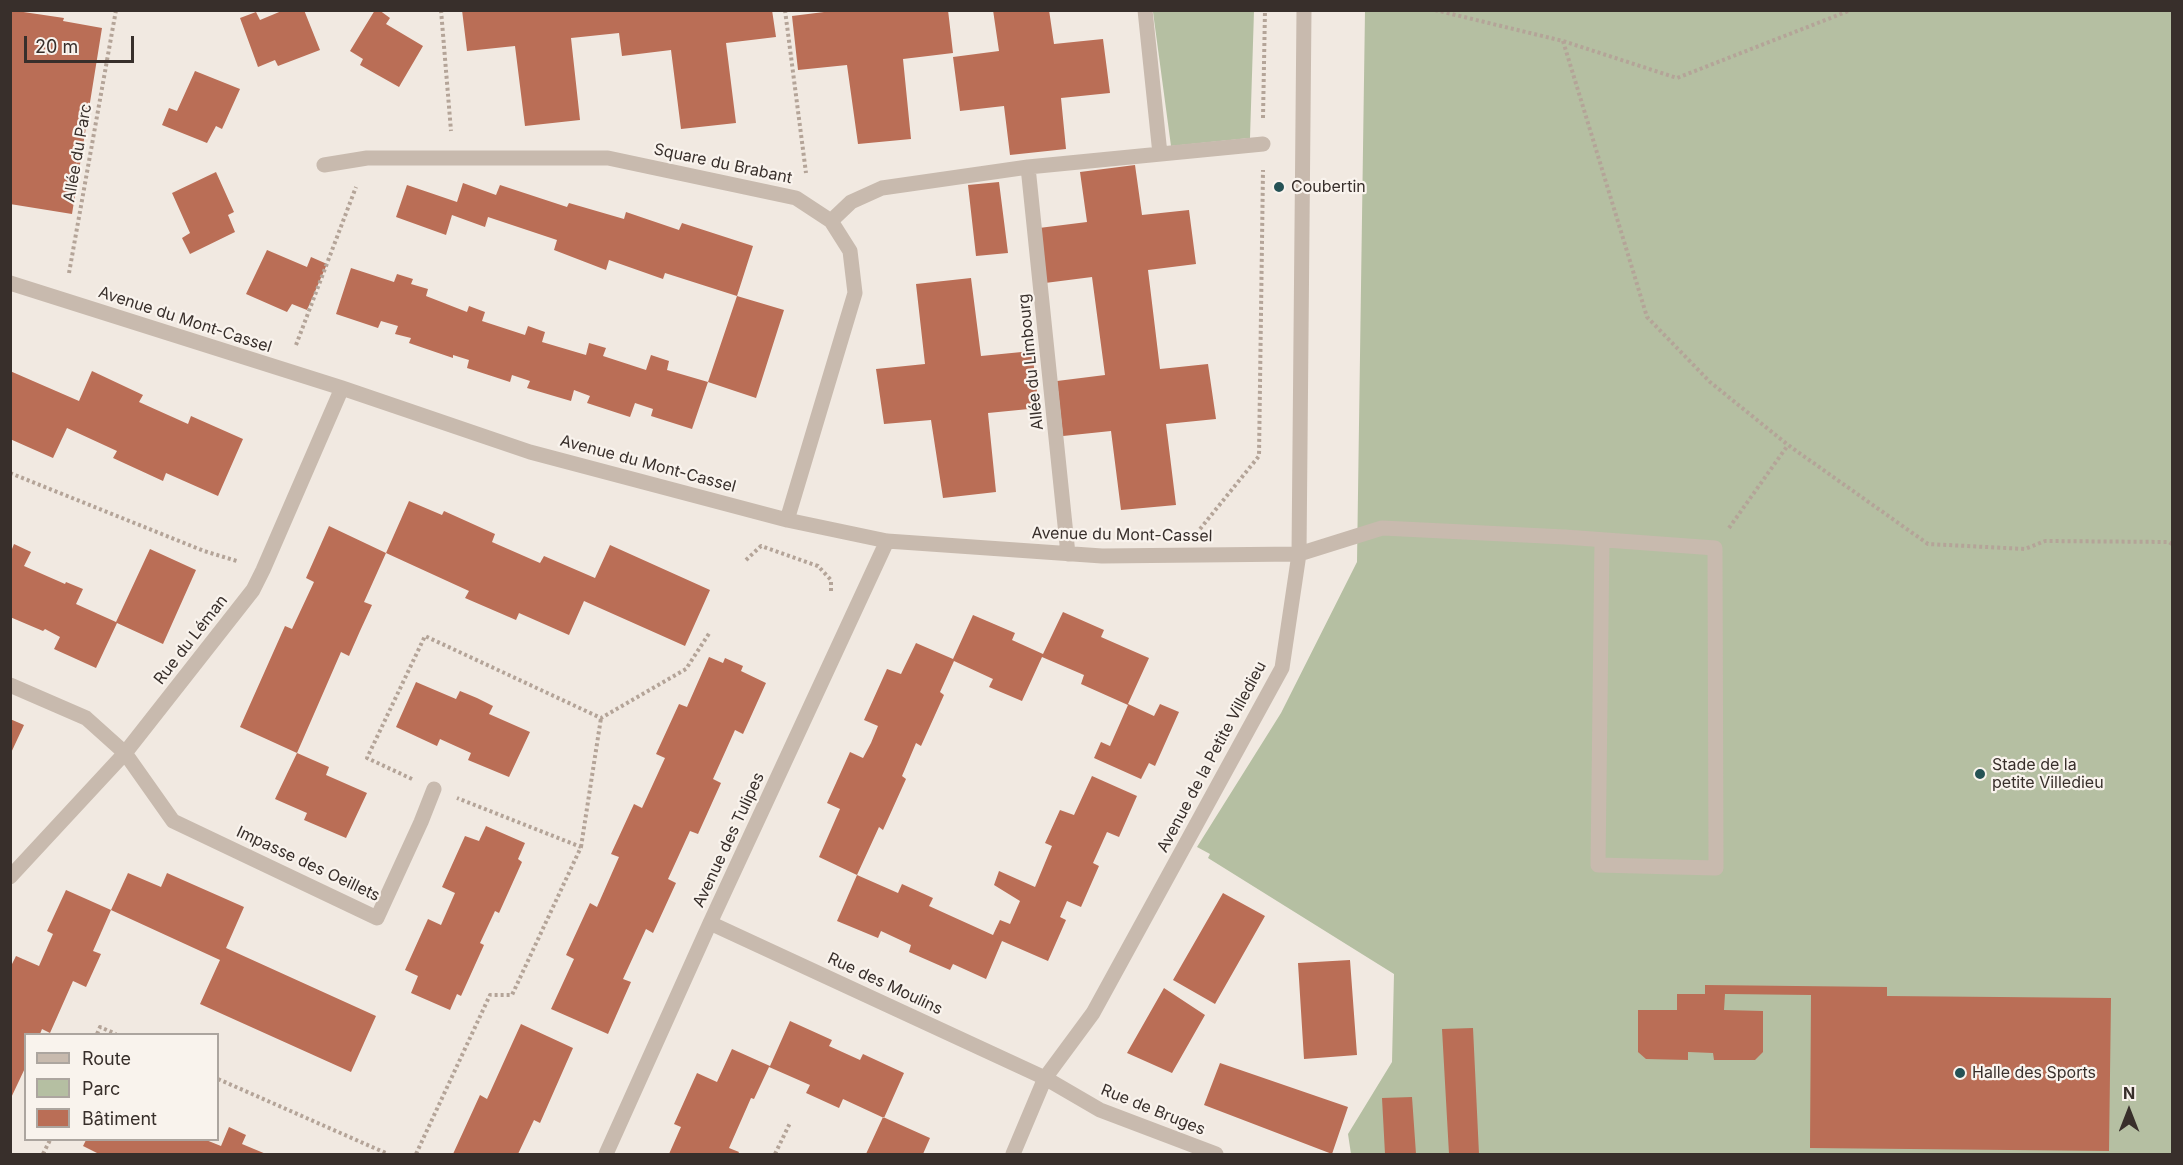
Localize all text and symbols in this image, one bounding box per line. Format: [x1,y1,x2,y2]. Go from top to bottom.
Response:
scale bar [27,24,136,62]
text: 20 m [35,36,78,57]
street label: Allée du Parc [60,102,96,204]
street label: Square du Brabant [652,140,794,188]
place label: Coubertin [1291,177,1366,197]
marker: Coubertin [1272,180,1286,194]
street label: Avenue du Mont-Cassel [96,283,274,357]
street label: Allée du Limbourg [1014,293,1048,431]
street label: Avenue du Mont-Cassel [558,431,738,497]
street label: Avenue du Mont-Cassel [1031,524,1213,546]
street label: Rue du Léman [150,591,232,689]
street label: Avenue de la Petite Villedieu [1153,658,1271,856]
place label: Stade de la petite Villedieu [1992,755,2104,793]
marker: Stade de la petite Villedieu [1973,767,1987,781]
street label: Avenue des Tulipes [689,769,769,911]
street label: Impasse des Oeillets [233,822,383,906]
street label: Rue des Moulins [824,949,946,1019]
legend [24,1033,219,1141]
text: Route [82,1048,131,1069]
place label: Halle des Sports [1972,1063,2096,1083]
marker: Halle des Sports [1953,1066,1967,1080]
text: Parc [82,1078,120,1099]
street label: Rue de Bruges [1098,1080,1208,1140]
north arrow [2099,1081,2159,1141]
text: N [2123,1083,2135,1103]
text: Bâtiment [82,1108,157,1129]

